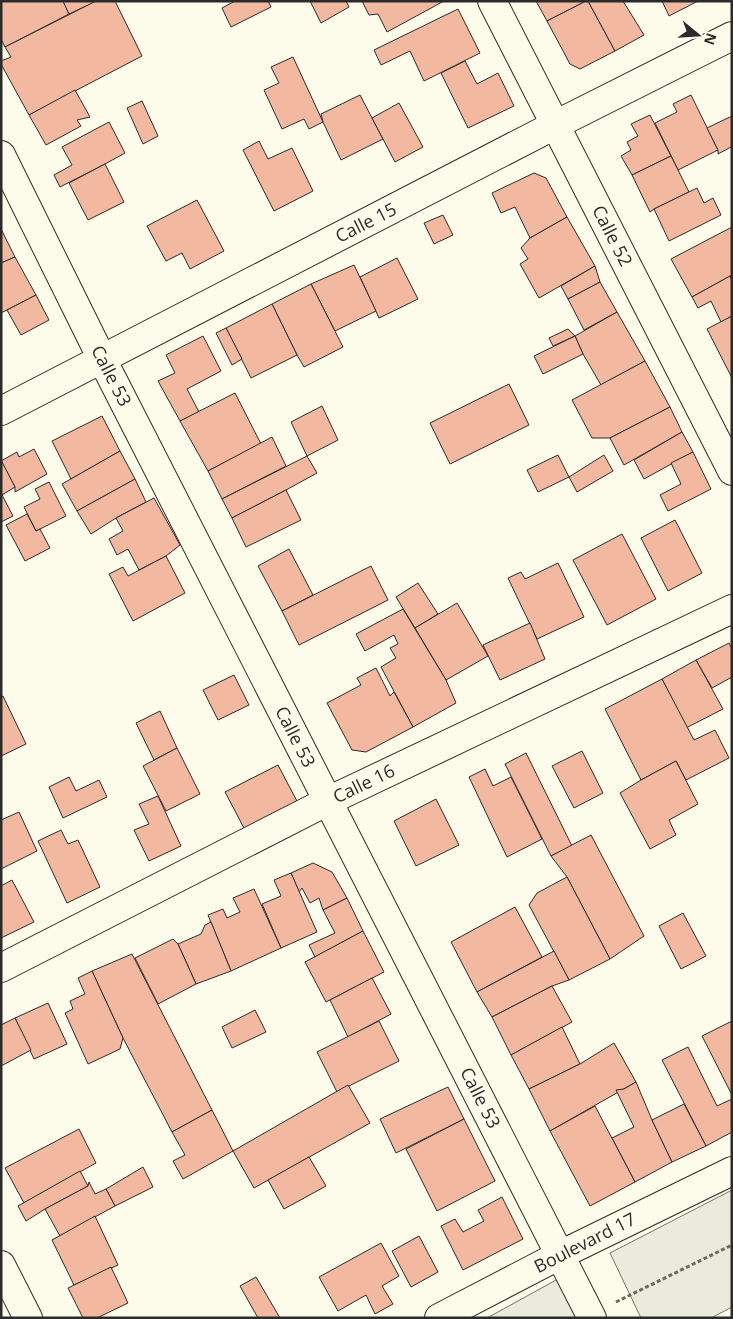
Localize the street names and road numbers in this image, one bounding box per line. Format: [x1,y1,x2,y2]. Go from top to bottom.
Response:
street label: Calle 15 [331,196,400,248]
street label: Calle 52 [587,201,639,270]
street label: Calle 53 [86,341,138,410]
street label: Calle 53 [270,702,322,771]
street label: Calle 16 [329,758,398,808]
street label: Calle 53 [455,1063,507,1132]
street label: Boulevard 17 [530,1206,639,1278]

